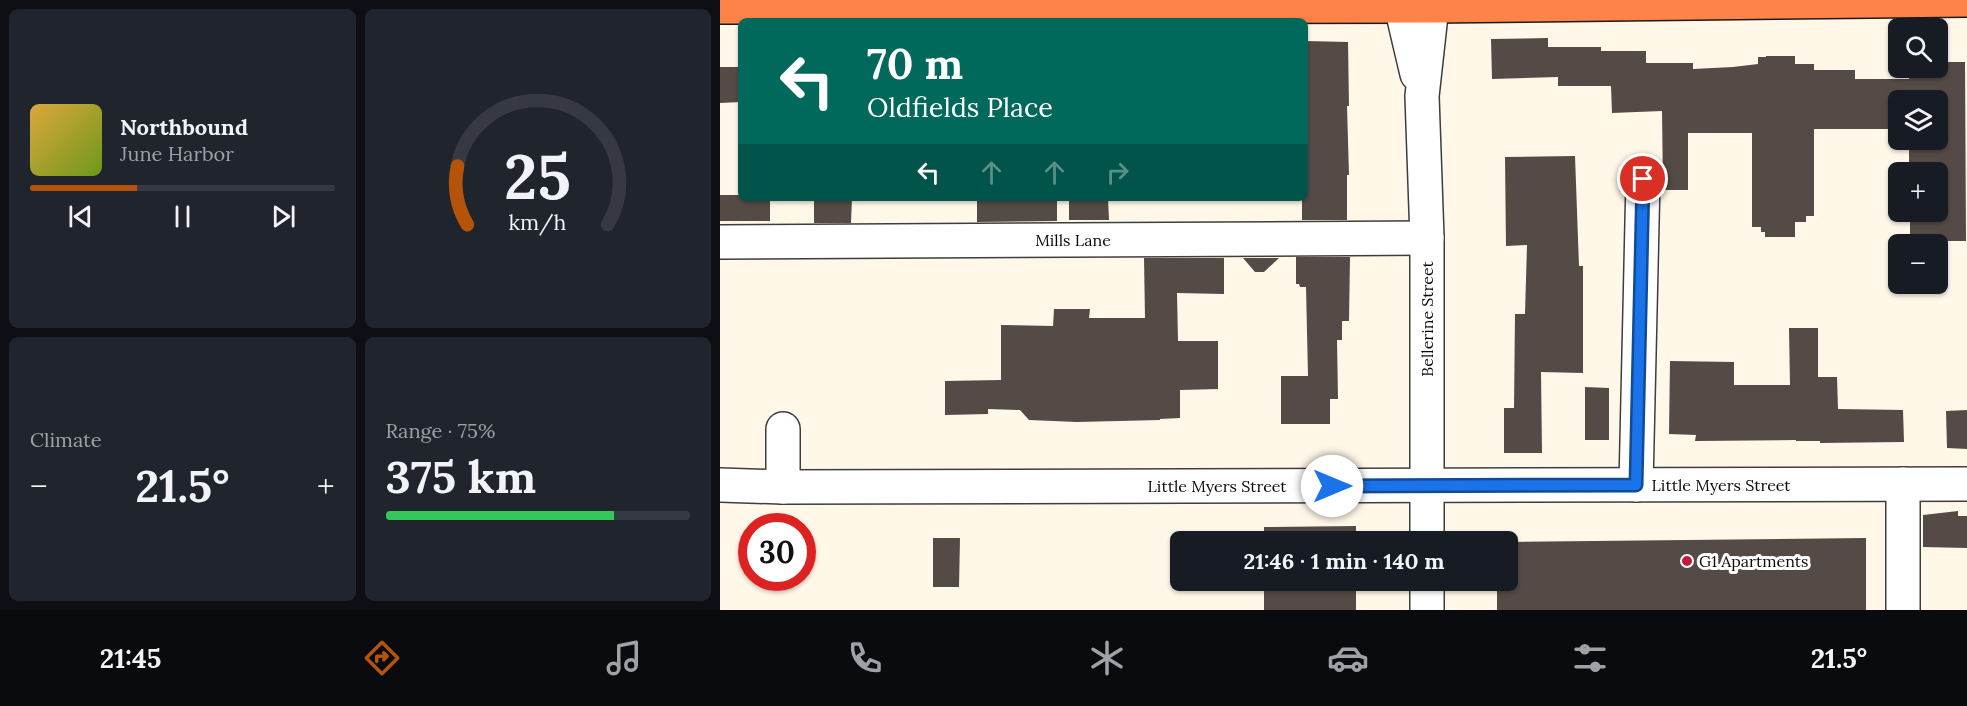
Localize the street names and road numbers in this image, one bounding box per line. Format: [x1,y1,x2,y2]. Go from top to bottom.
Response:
street label: Mills Lane [1035,230,1111,250]
street label: Bellerine Street [1417,261,1437,377]
street label: Little Myers Street [1651,475,1791,495]
street label: Little Myers Street [1147,476,1287,496]

